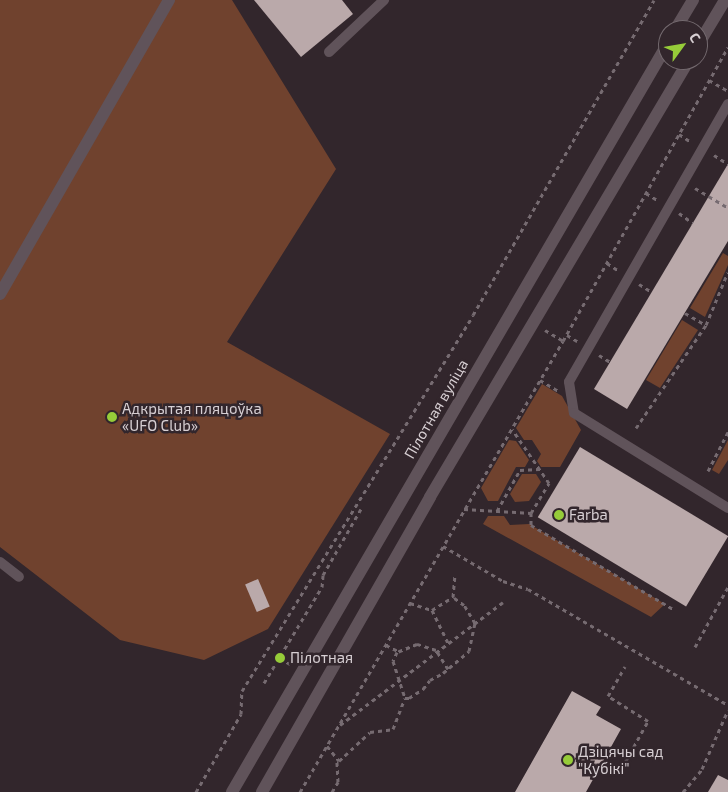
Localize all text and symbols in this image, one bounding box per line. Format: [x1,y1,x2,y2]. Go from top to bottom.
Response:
north arrow [658,20,708,70]
text: С [686,29,705,45]
street label: Пілотная вуліца [400,356,472,462]
place label: Адкрытая пляцоўка «UFO Club» [122,399,262,434]
marker: Адкрытая пляцоўка «UFO Club» [106,411,118,423]
place label: Farba [569,506,608,524]
marker: Farba [553,509,565,521]
place label: Пілотная [290,649,353,667]
marker: Пілотная [274,652,286,664]
place label: Дзіцячы сад "Кубікі" [578,742,663,777]
marker: Дзіцячы сад "Кубікі" [562,754,574,766]

